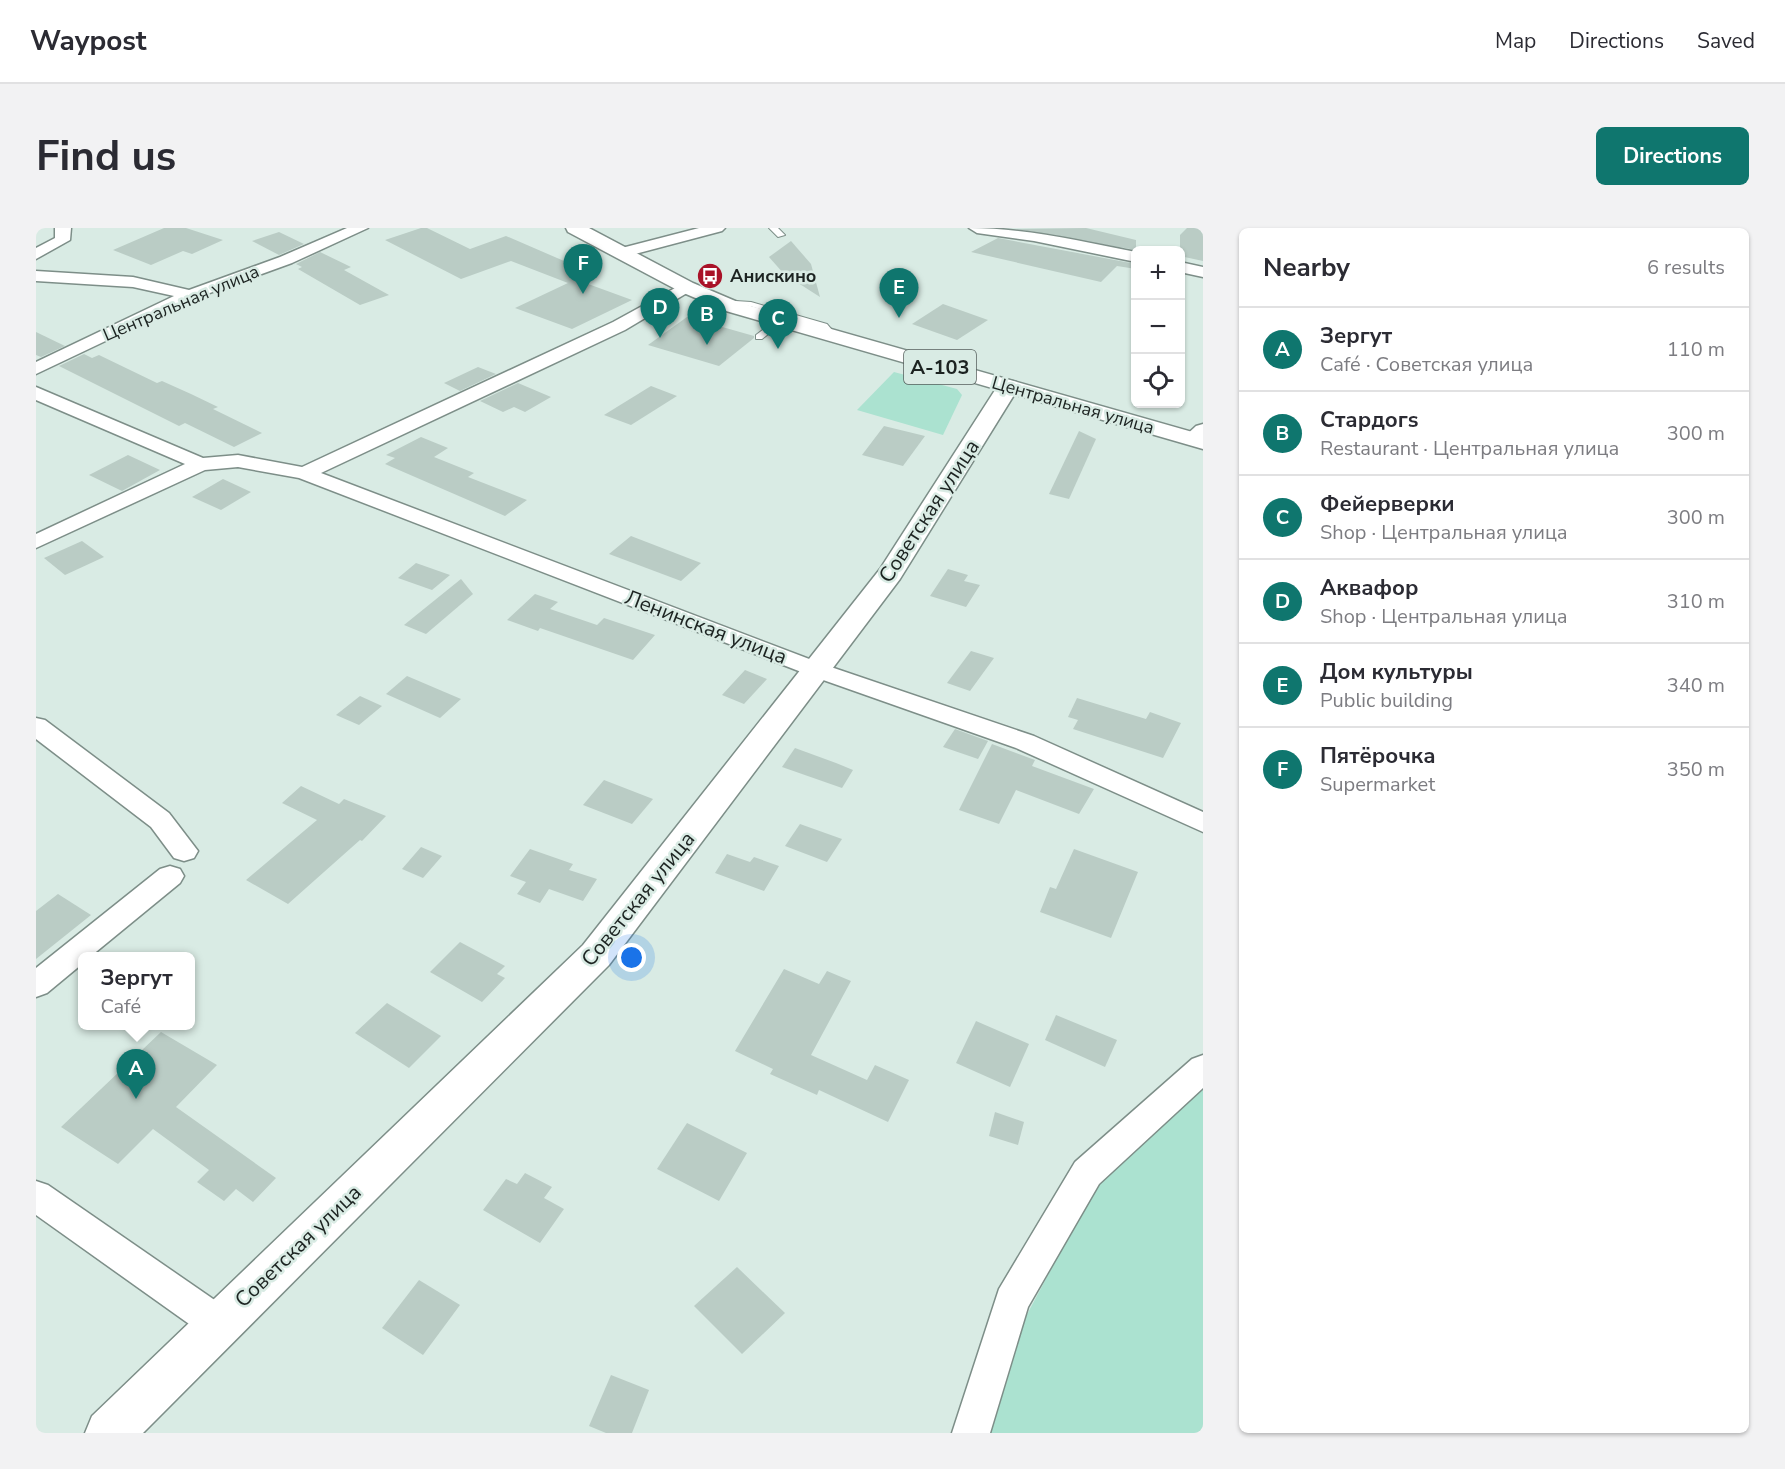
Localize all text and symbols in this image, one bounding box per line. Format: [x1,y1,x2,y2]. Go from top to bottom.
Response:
text: Waypost [30,22,147,60]
text: Map [1495,27,1536,55]
text: Directions [1569,27,1664,55]
text: Saved [1697,27,1755,55]
button: Directions [1596,127,1749,185]
text: Find us [36,128,176,185]
pin: F [564,244,602,294]
map controls [1131,246,1185,408]
button: + [1131,246,1185,300]
text: Nearby [1263,250,1350,285]
text: 6 results [1647,254,1725,281]
street label: Центральная улица [99,259,263,347]
bus stop icon: Анискино [695,261,725,291]
place label: Анискино [730,264,816,288]
pin: E [880,268,918,318]
pin: D [640,288,680,338]
pin: B [688,296,726,345]
pin: C [758,300,798,349]
button: − [1131,300,1185,354]
text: Зергут [1320,321,1392,351]
text: A [1275,336,1290,363]
text: 110 m [1667,336,1725,363]
road number: А-103 [904,350,976,384]
text: Café · Советская улица [1320,351,1533,378]
button: locate [1131,354,1185,408]
street label: Центральная улица [989,370,1157,440]
text: Стардогs [1320,405,1419,435]
text: B [1276,420,1289,447]
text: 300 m [1667,420,1725,447]
street label: Советская улица [872,434,986,588]
text: Restaurant · Центральная улица [1320,435,1619,462]
text: Фейерверки [1320,489,1455,519]
text: C [1276,504,1289,531]
text: 300 m [1667,504,1725,531]
text: Shop · Центральная улица [1320,519,1568,546]
text: Аквафор [1320,573,1418,603]
street label: Ленинская улица [621,583,791,671]
text: D [1275,588,1290,615]
text: 310 m [1667,588,1725,615]
text: Shop · Центральная улица [1320,603,1568,630]
text: Дом культуры [1320,657,1473,687]
text: E [1277,672,1288,699]
text: 340 m [1667,672,1725,699]
text: Public building [1320,687,1453,714]
text: Пятёрочка [1320,741,1436,771]
text: F [1277,756,1288,783]
text: 350 m [1667,756,1725,783]
text: Supermarket [1320,771,1435,798]
street label: Советская улица [575,826,701,972]
your location [617,943,646,972]
popup [78,952,195,1030]
text: Зергут [100,963,173,993]
text: Café [100,993,141,1020]
pin: A [116,1050,156,1099]
street label: Советская улица [229,1178,367,1314]

